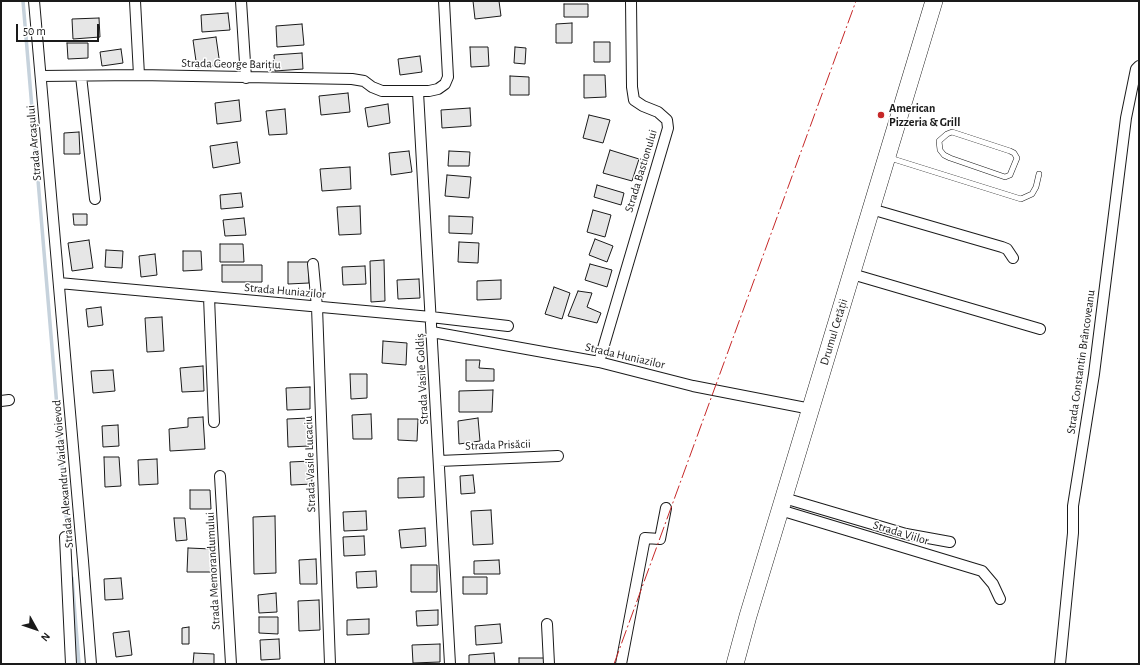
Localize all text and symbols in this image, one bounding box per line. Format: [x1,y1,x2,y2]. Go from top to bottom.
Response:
scale bar [18,16,101,42]
text: 50 m [23,25,46,37]
street label: Strada George Barițiu [181,56,281,72]
place label: American Pizzeria & Grill [889,101,960,129]
street label: Strada Arcașului [24,105,44,181]
marker: American Pizzeria & Grill [876,110,886,120]
street label: Strada Bastionului [622,128,660,214]
street label: Strada Huniazilor [244,280,326,302]
street label: Strada Constantin Brâncoveanu [1064,289,1098,435]
street label: Drumul Cetății [817,297,851,367]
street label: Strada Vasile Goldiș [412,333,432,425]
street label: Strada Huniazilor [584,340,666,372]
street label: Strada Alexandru Vaida Voievod [49,399,77,549]
street label: Strada Vasile Lucaciu [301,415,319,513]
street label: Strada Prisăcii [465,437,531,453]
street label: Strada Memorandumului [203,512,223,630]
street label: Strada Viilor [871,518,931,548]
north arrow [16,609,56,649]
text: N [39,631,52,644]

